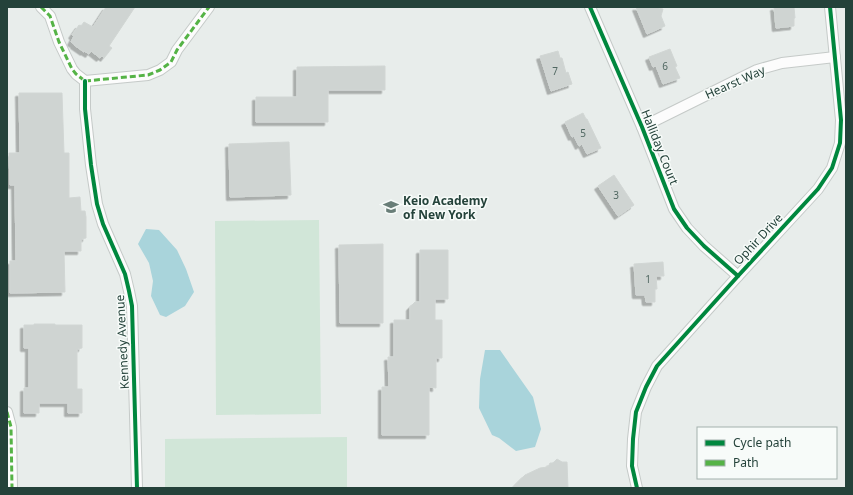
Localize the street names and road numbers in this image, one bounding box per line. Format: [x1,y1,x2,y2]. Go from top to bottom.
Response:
street label: Hearst Way [702,61,769,103]
street label: Halliday Court [637,107,683,188]
street label: Ophir Drive [730,209,787,269]
street label: Kennedy Avenue [111,294,133,390]

